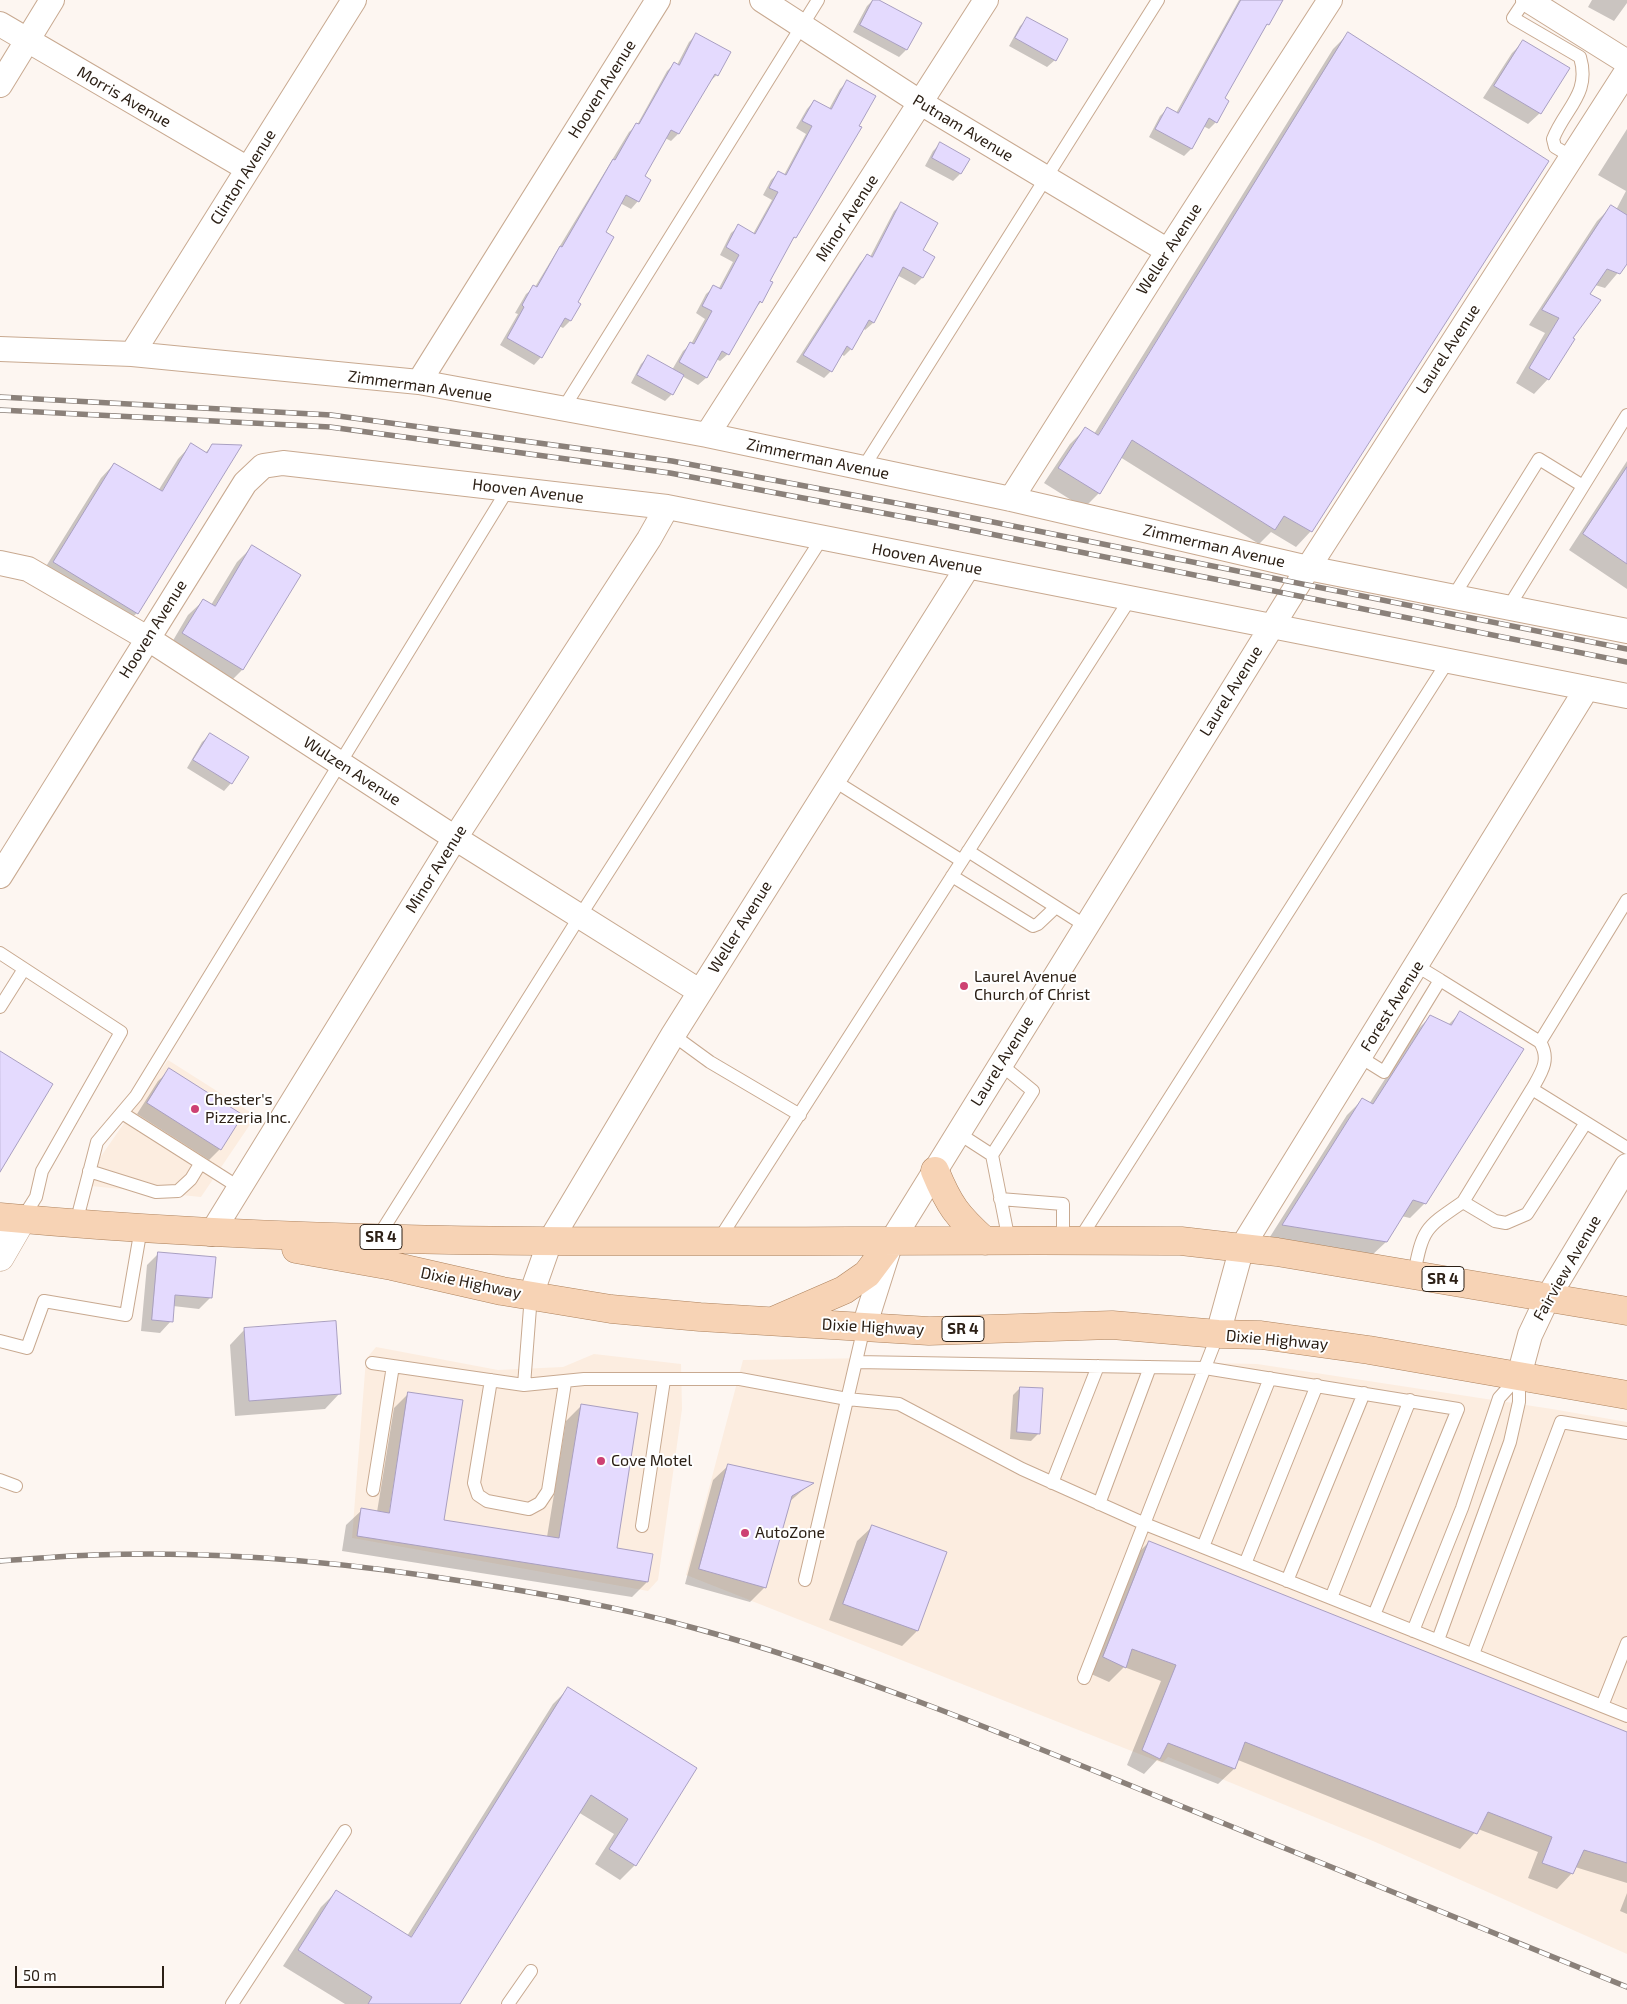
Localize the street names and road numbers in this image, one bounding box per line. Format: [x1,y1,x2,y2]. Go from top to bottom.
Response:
street label: Hooven Avenue [564,36,640,142]
street label: Morris Avenue [74,62,174,132]
street label: Putnam Avenue [909,90,1017,166]
street label: Clinton Avenue [206,126,280,228]
street label: Minor Avenue [812,171,882,265]
street label: Weller Avenue [1132,200,1206,298]
street label: Laurel Avenue [1412,301,1484,397]
street label: Zimmerman Avenue [347,366,493,406]
street label: Zimmerman Avenue [745,435,891,483]
street label: Hooven Avenue [471,475,585,507]
street label: Zimmerman Avenue [1141,520,1287,572]
street label: Hooven Avenue [870,539,984,579]
street label: Hooven Avenue [115,576,191,682]
street label: Laurel Avenue [1196,642,1266,740]
street label: Wulzen Avenue [300,732,404,810]
street label: Minor Avenue [401,822,471,916]
street label: Weller Avenue [704,877,776,977]
street label: Forest Avenue [1356,957,1428,1055]
street label: Laurel Avenue [967,1012,1037,1110]
street label: Fairview Avenue [1529,1212,1605,1324]
road number: SR 4 [360,1224,402,1250]
street label: Dixie Highway [419,1263,523,1303]
road number: SR 4 [1422,1266,1464,1292]
street label: Dixie Highway [821,1315,925,1339]
road number: SR 4 [942,1316,984,1342]
street label: Dixie Highway [1225,1326,1329,1354]

